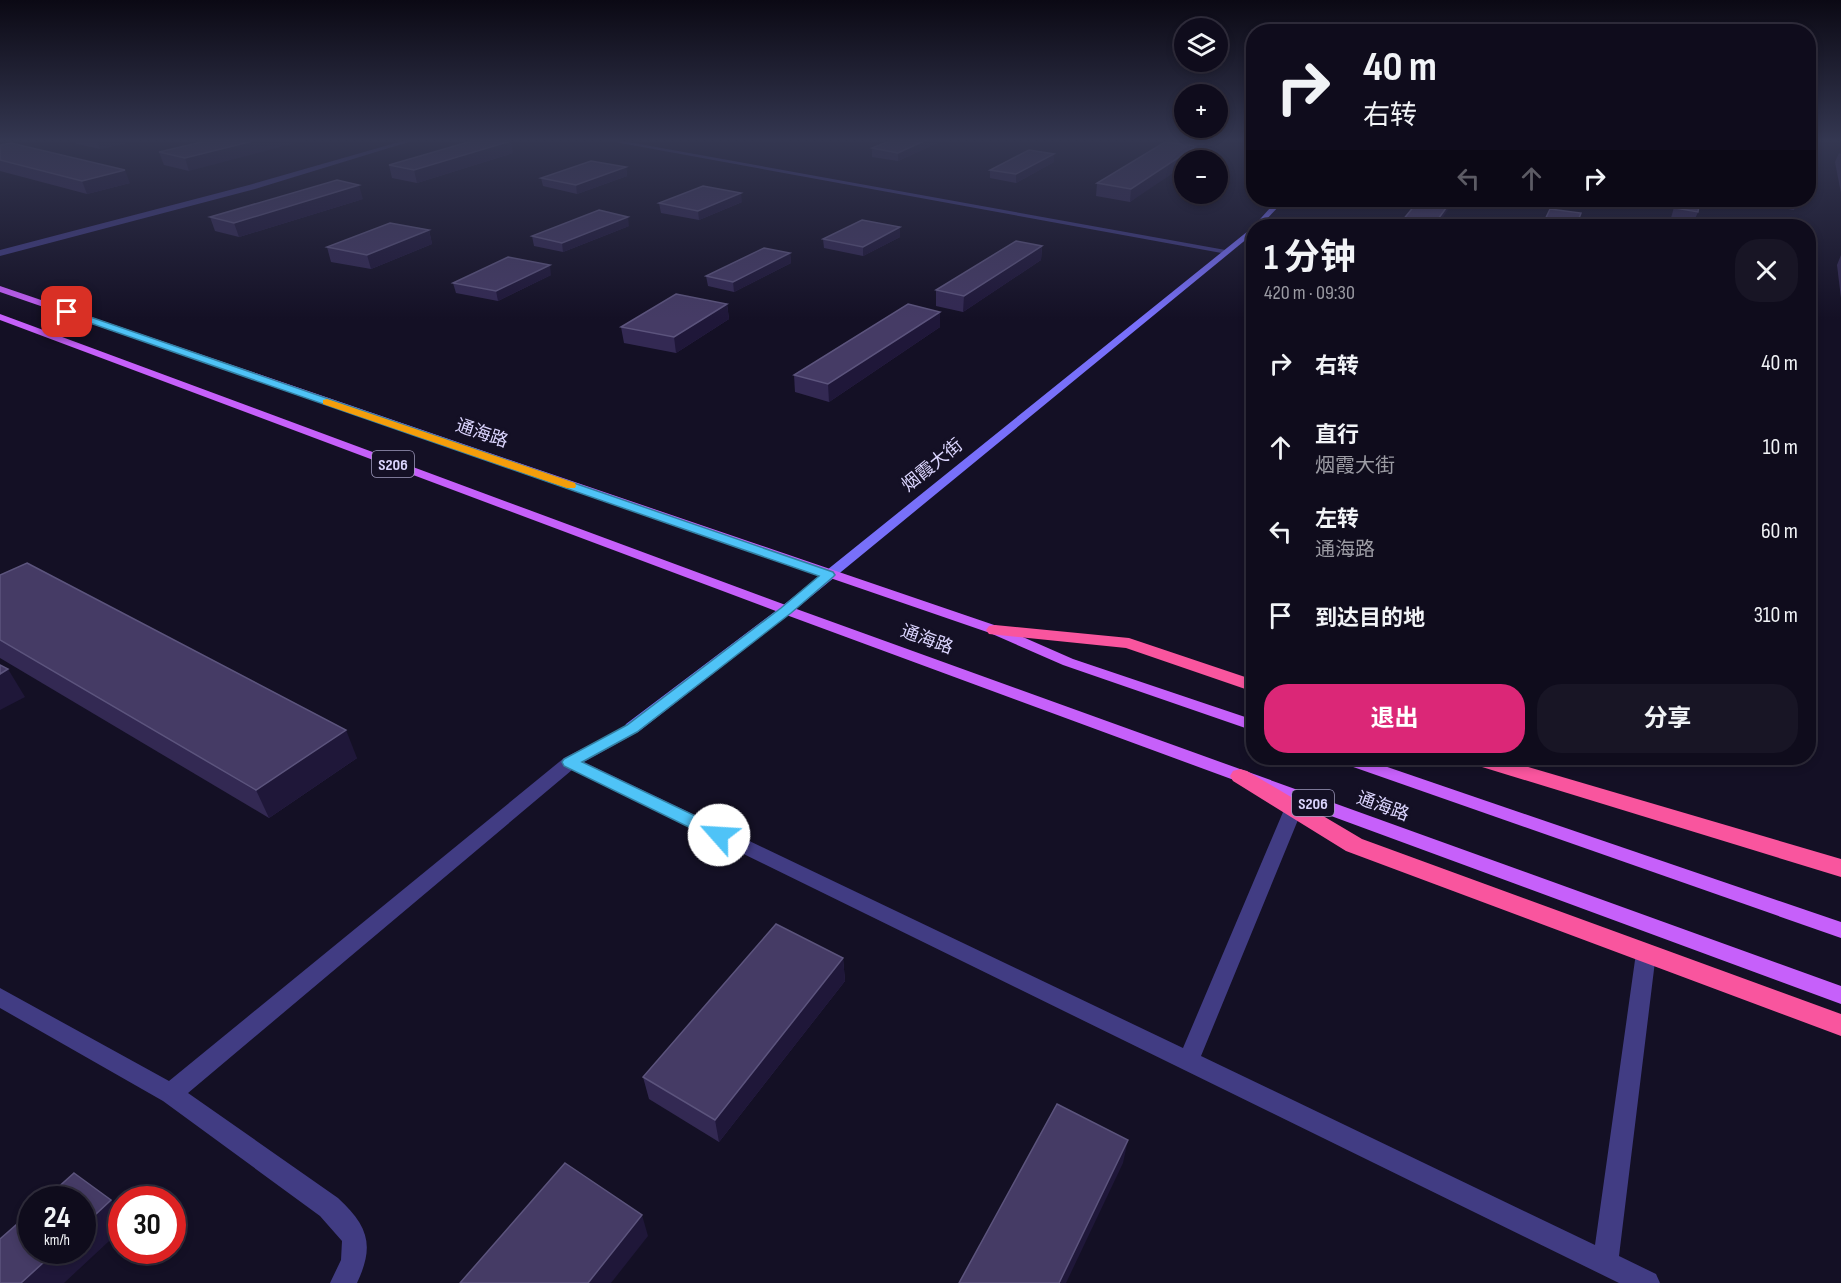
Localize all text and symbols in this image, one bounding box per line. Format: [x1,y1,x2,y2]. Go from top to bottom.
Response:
map controls [1174,18,1228,204]
button: layers [1174,18,1228,72]
text: 40 m [1363,42,1437,93]
icon: right [1264,48,1342,126]
button: + [1174,84,1228,138]
text: 右转 [1363,100,1417,132]
button: − [1174,150,1228,204]
icon: left [1452,162,1485,195]
icon: ahead [1515,162,1548,195]
icon: right [1578,162,1611,195]
text: 1 分钟 [1264,237,1356,280]
button: close [1735,239,1798,302]
text: 420 m · 09:30 [1264,281,1355,305]
pin [41,286,92,337]
icon: arrive [50,295,83,328]
icon: right [1264,347,1297,380]
text: 40 m [1761,350,1798,377]
text: 右转 [1315,353,1359,380]
street label: 通海路 [453,415,511,452]
text: 直行 [1315,422,1359,449]
icon: ahead [1264,431,1297,464]
text: 10 m [1763,434,1798,461]
street label: 烟霞大街 [898,435,967,496]
road number: S206 [372,451,414,477]
text: 烟霞大街 [1315,454,1395,478]
text: 左转 [1315,506,1359,533]
icon: left [1264,515,1297,548]
text: 60 m [1761,518,1798,545]
text: 通海路 [1315,538,1375,562]
icon: arrive [1264,599,1297,632]
text: 310 m [1754,602,1798,629]
text: 到达目的地 [1315,605,1425,632]
street label: 通海路 [898,620,956,659]
button: 退出 [1264,684,1525,753]
button: 分享 [1537,684,1798,753]
street label: 通海路 [1354,787,1412,826]
road number: S206 [1292,790,1334,816]
position arrow [687,803,751,867]
speed limit sign: 30 [108,1186,186,1264]
text: 24 [44,1200,70,1236]
text: km/h [44,1231,70,1250]

